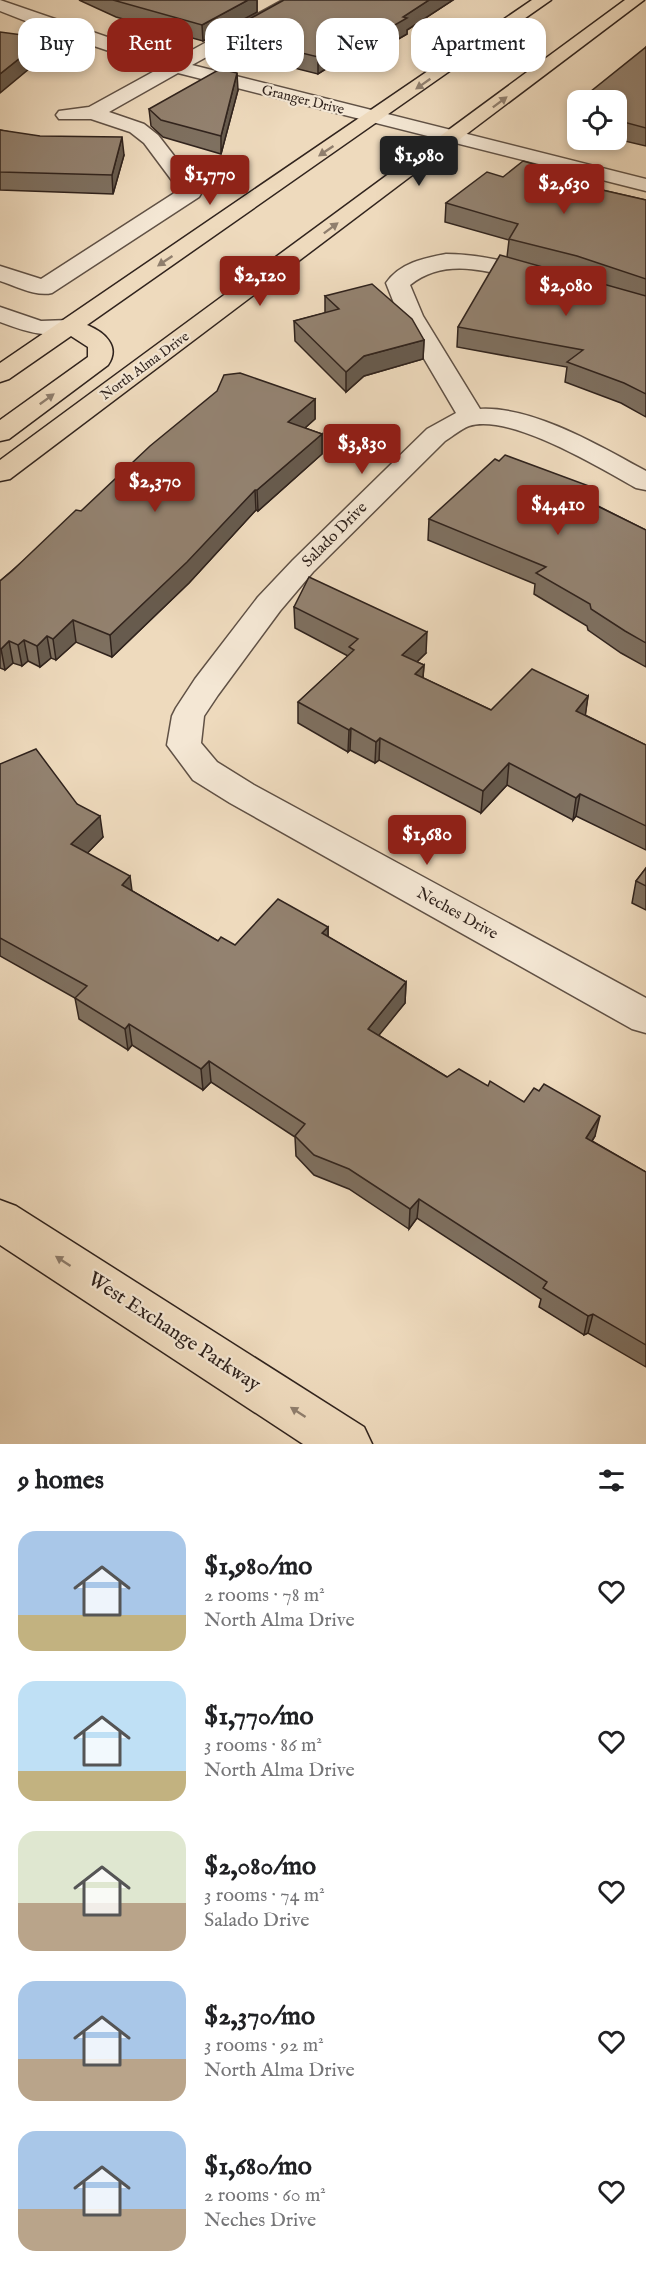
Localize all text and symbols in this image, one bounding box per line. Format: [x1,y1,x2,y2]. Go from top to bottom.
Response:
chip: Buy [18,18,95,72]
chip: Rent [107,18,193,72]
chip: Filters [205,18,304,72]
chip: New [316,18,399,72]
chip: Apartment [411,18,546,72]
one-way arrow [416,78,432,90]
street label: Granger Drive [260,81,347,119]
map controls [567,90,627,150]
button: locate [567,90,627,150]
one-way arrow [491,96,507,108]
pin: $1,980 [370,136,468,187]
text: $1,980 [394,143,444,168]
one-way arrow [319,145,335,157]
pin: $1,770 [161,155,259,206]
text: $1,770 [184,162,236,187]
pin: $2,630 [515,164,613,215]
text: $2,630 [538,171,590,196]
one-way arrow [324,222,339,234]
one-way arrow [158,255,174,267]
pin: $2,120 [211,256,309,307]
text: $2,120 [234,263,286,288]
pin: $2,080 [517,266,615,317]
text: $2,080 [539,273,593,298]
street label: North Alma Drive [97,327,193,404]
one-way arrow [40,393,55,405]
pin: $3,830 [313,424,411,475]
text: $3,830 [337,431,387,456]
pin: $2,370 [106,462,204,513]
text: $2,370 [129,469,181,494]
pin: $4,410 [509,485,607,536]
text: $4,410 [531,492,585,517]
street label: Salado Drive [298,498,372,572]
pin: $1,680 [378,815,476,866]
text: $1,680 [402,822,452,847]
street label: Neches Drive [413,883,501,945]
one-way arrow [54,1255,71,1266]
street label: West Exchange Parkway [83,1267,265,1397]
one-way arrow [291,1406,307,1418]
text: 9 homes [18,1464,104,1497]
icon: filters [595,1464,628,1497]
text: $1,980/mo [204,1550,312,1583]
icon: home [66,1555,138,1627]
icon: heart [595,1575,628,1608]
text: 2 rooms · 78 m² [204,1583,325,1608]
text: North Alma Drive [204,1608,355,1633]
text: $1,770/mo [204,1700,314,1733]
icon: home [66,1705,138,1777]
icon: heart [595,1725,628,1758]
text: 3 rooms · 86 m² [204,1733,322,1758]
text: North Alma Drive [204,1758,355,1783]
text: $2,080/mo [204,1850,316,1883]
icon: home [66,1855,138,1927]
icon: heart [595,1875,628,1908]
text: 3 rooms · 74 m² [204,1883,325,1908]
text: Salado Drive [204,1908,309,1933]
text: $2,370/mo [204,2000,315,2033]
icon: home [66,2005,138,2077]
icon: heart [595,2025,628,2058]
text: 3 rooms · 92 m² [204,2033,324,2058]
text: North Alma Drive [204,2058,355,2083]
text: $1,680/mo [204,2150,312,2183]
icon: home [66,2155,138,2227]
icon: heart [595,2175,628,2208]
text: 2 rooms · 60 m² [204,2183,326,2208]
text: Neches Drive [204,2208,316,2233]

